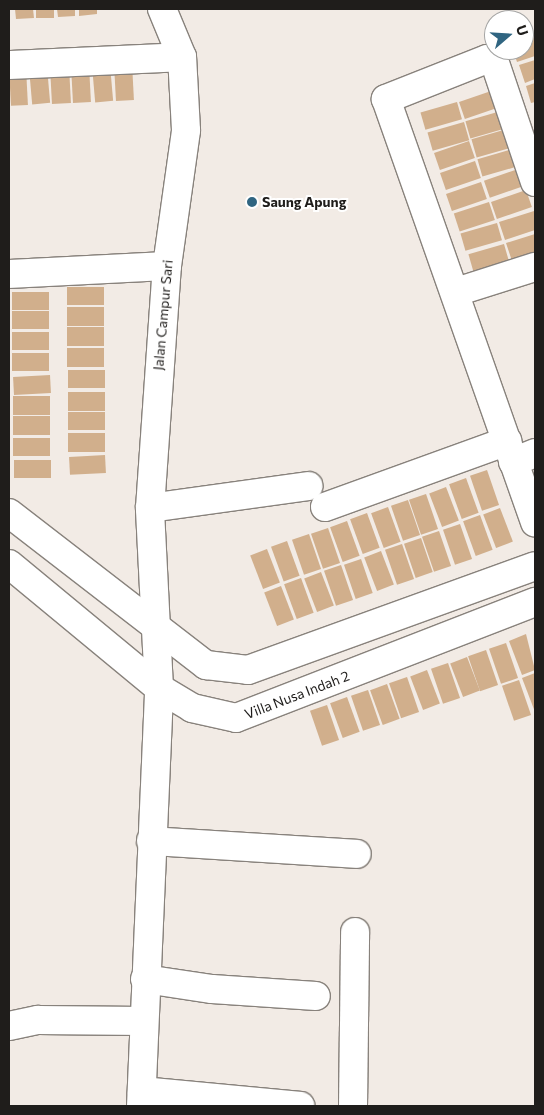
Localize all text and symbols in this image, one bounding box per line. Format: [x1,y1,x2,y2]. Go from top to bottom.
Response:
north arrow [484,10,534,60]
text: U [513,23,532,38]
place label: Saung Apung [262,194,346,210]
marker: Saung Apung [246,196,258,208]
street label: Jalan Campur Sari [150,259,176,371]
street label: Villa Nusa Indah 2 [242,667,352,723]

